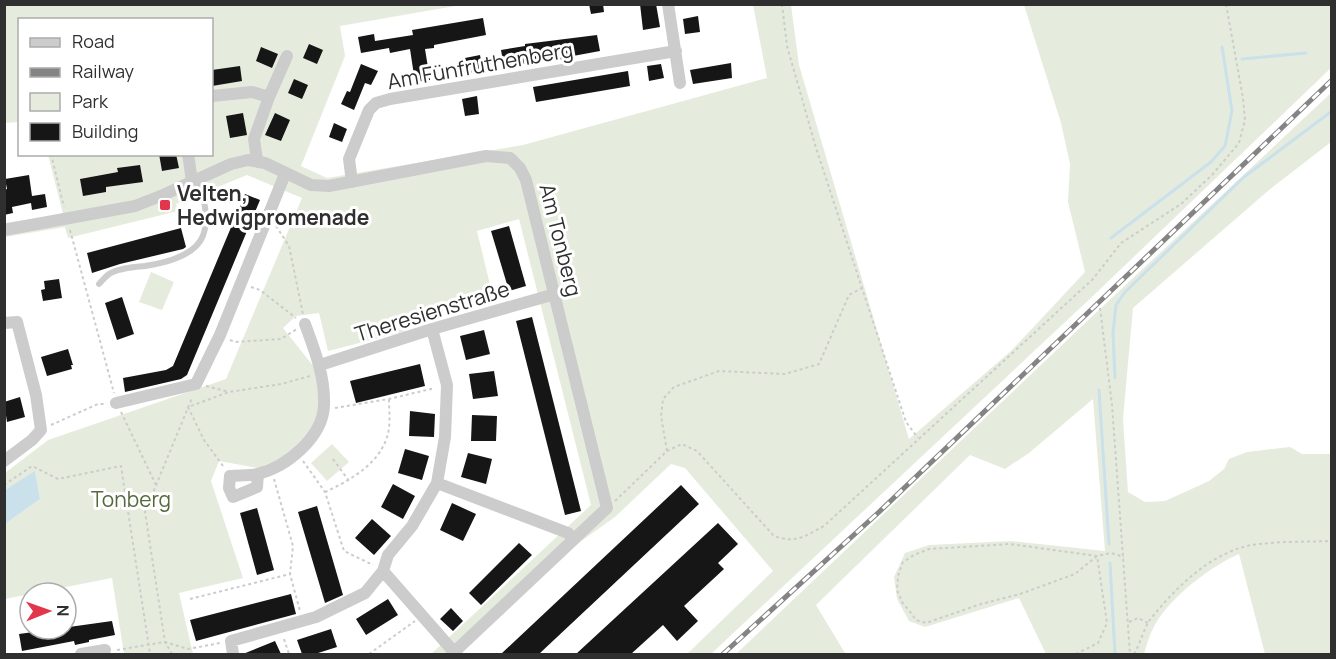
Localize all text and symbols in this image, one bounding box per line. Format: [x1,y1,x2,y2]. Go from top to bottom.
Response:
legend [18,18,213,156]
text: Road [72,29,115,53]
street label: Am Fünfruthenberg [385,35,575,95]
text: Railway [72,59,134,83]
text: Park [72,89,109,113]
text: Building [72,119,138,143]
place label: Velten, Hedwigpromenade [177,179,369,231]
street label: Am Tonberg [533,181,589,299]
marker: Velten, Hedwigpromenade [158,198,172,212]
street label: Theresienstraße [351,274,513,348]
park label: Tonberg [91,485,171,513]
north arrow [18,581,78,641]
text: N [52,605,74,617]

